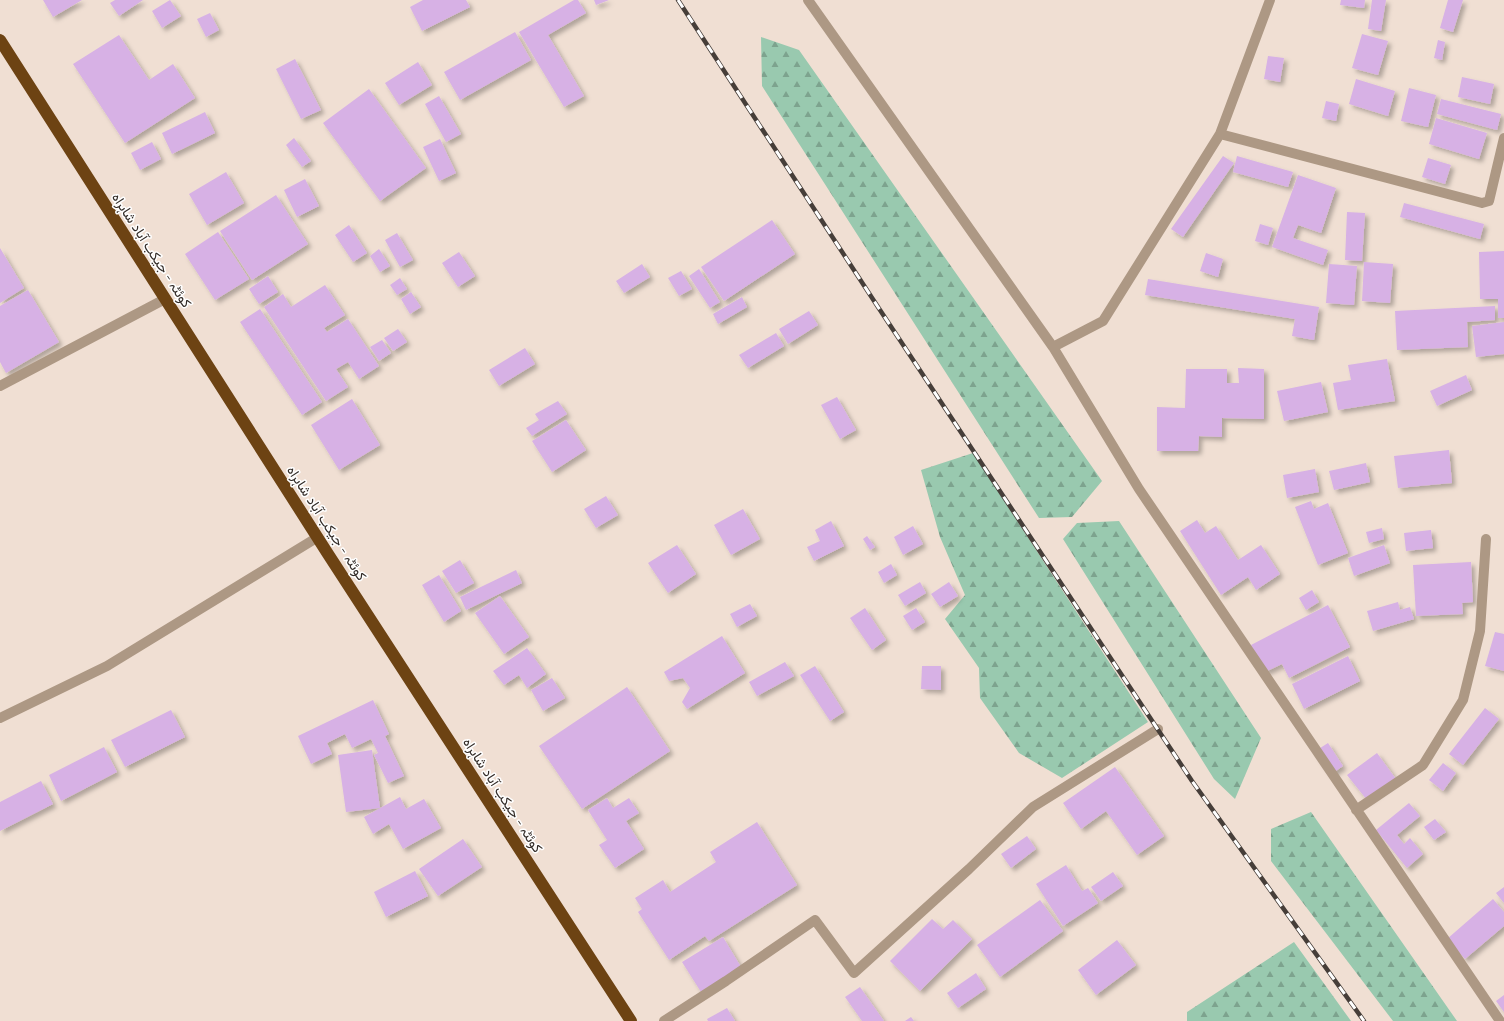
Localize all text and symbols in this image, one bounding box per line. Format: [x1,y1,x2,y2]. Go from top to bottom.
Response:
street label: کوئٹہ - جیکب آباد شاہراہ [107,190,195,311]
street label: کوئٹہ - جیکب آباد شاہراہ [282,463,370,584]
street label: کوئٹہ - جیکب آباد شاہراہ [458,735,546,856]

